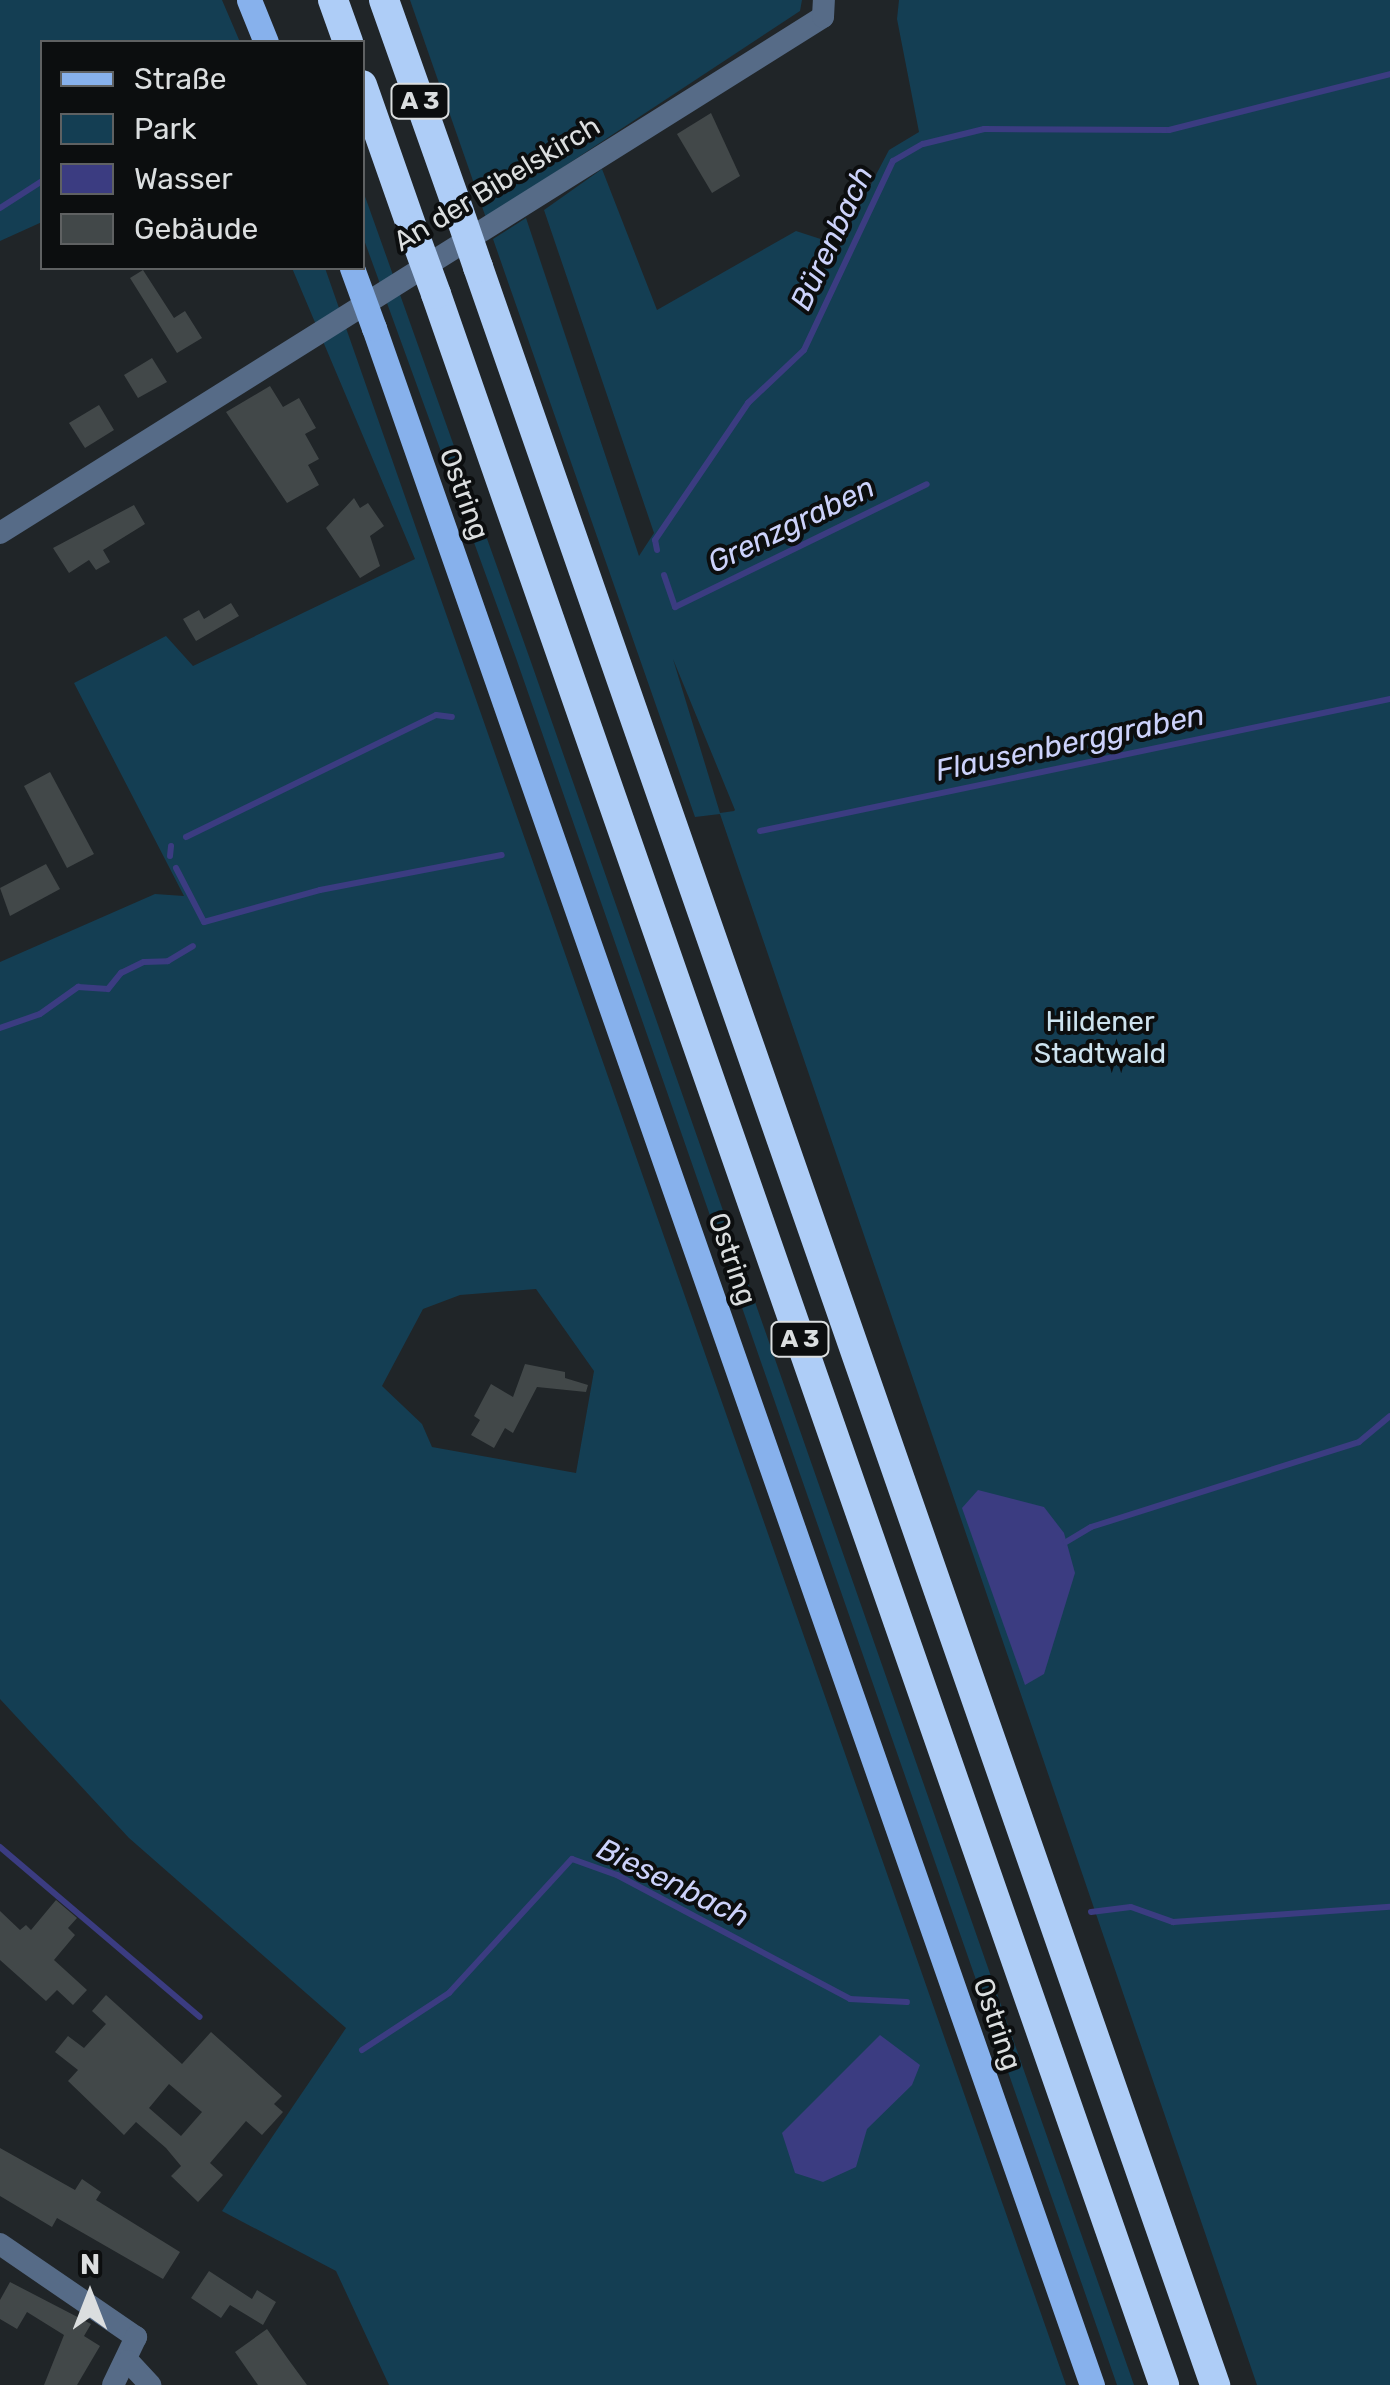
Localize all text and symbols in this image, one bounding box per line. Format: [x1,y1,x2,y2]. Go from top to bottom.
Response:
legend [40,40,365,270]
text: Straße [134,61,227,97]
road number: A 3 [390,81,450,121]
street label: An der Bibelskirch [387,109,607,259]
text: Park [134,111,196,147]
water label: Bürenbach [783,160,881,316]
text: Wasser [134,161,233,197]
text: Gebäude [134,211,258,247]
street label: Ostring [432,443,496,545]
water label: Grenzgraben [702,469,880,581]
water label: Flausenberggraben [932,697,1208,789]
park label: Hildener Stadtwald [1034,1005,1166,1071]
street label: Ostring [701,1208,763,1310]
road number: A 3 [770,1319,830,1359]
water label: Biesenbach [591,1831,755,1935]
street label: Ostring [966,1973,1028,2075]
north arrow [40,2245,140,2345]
text: N [80,2248,100,2281]

